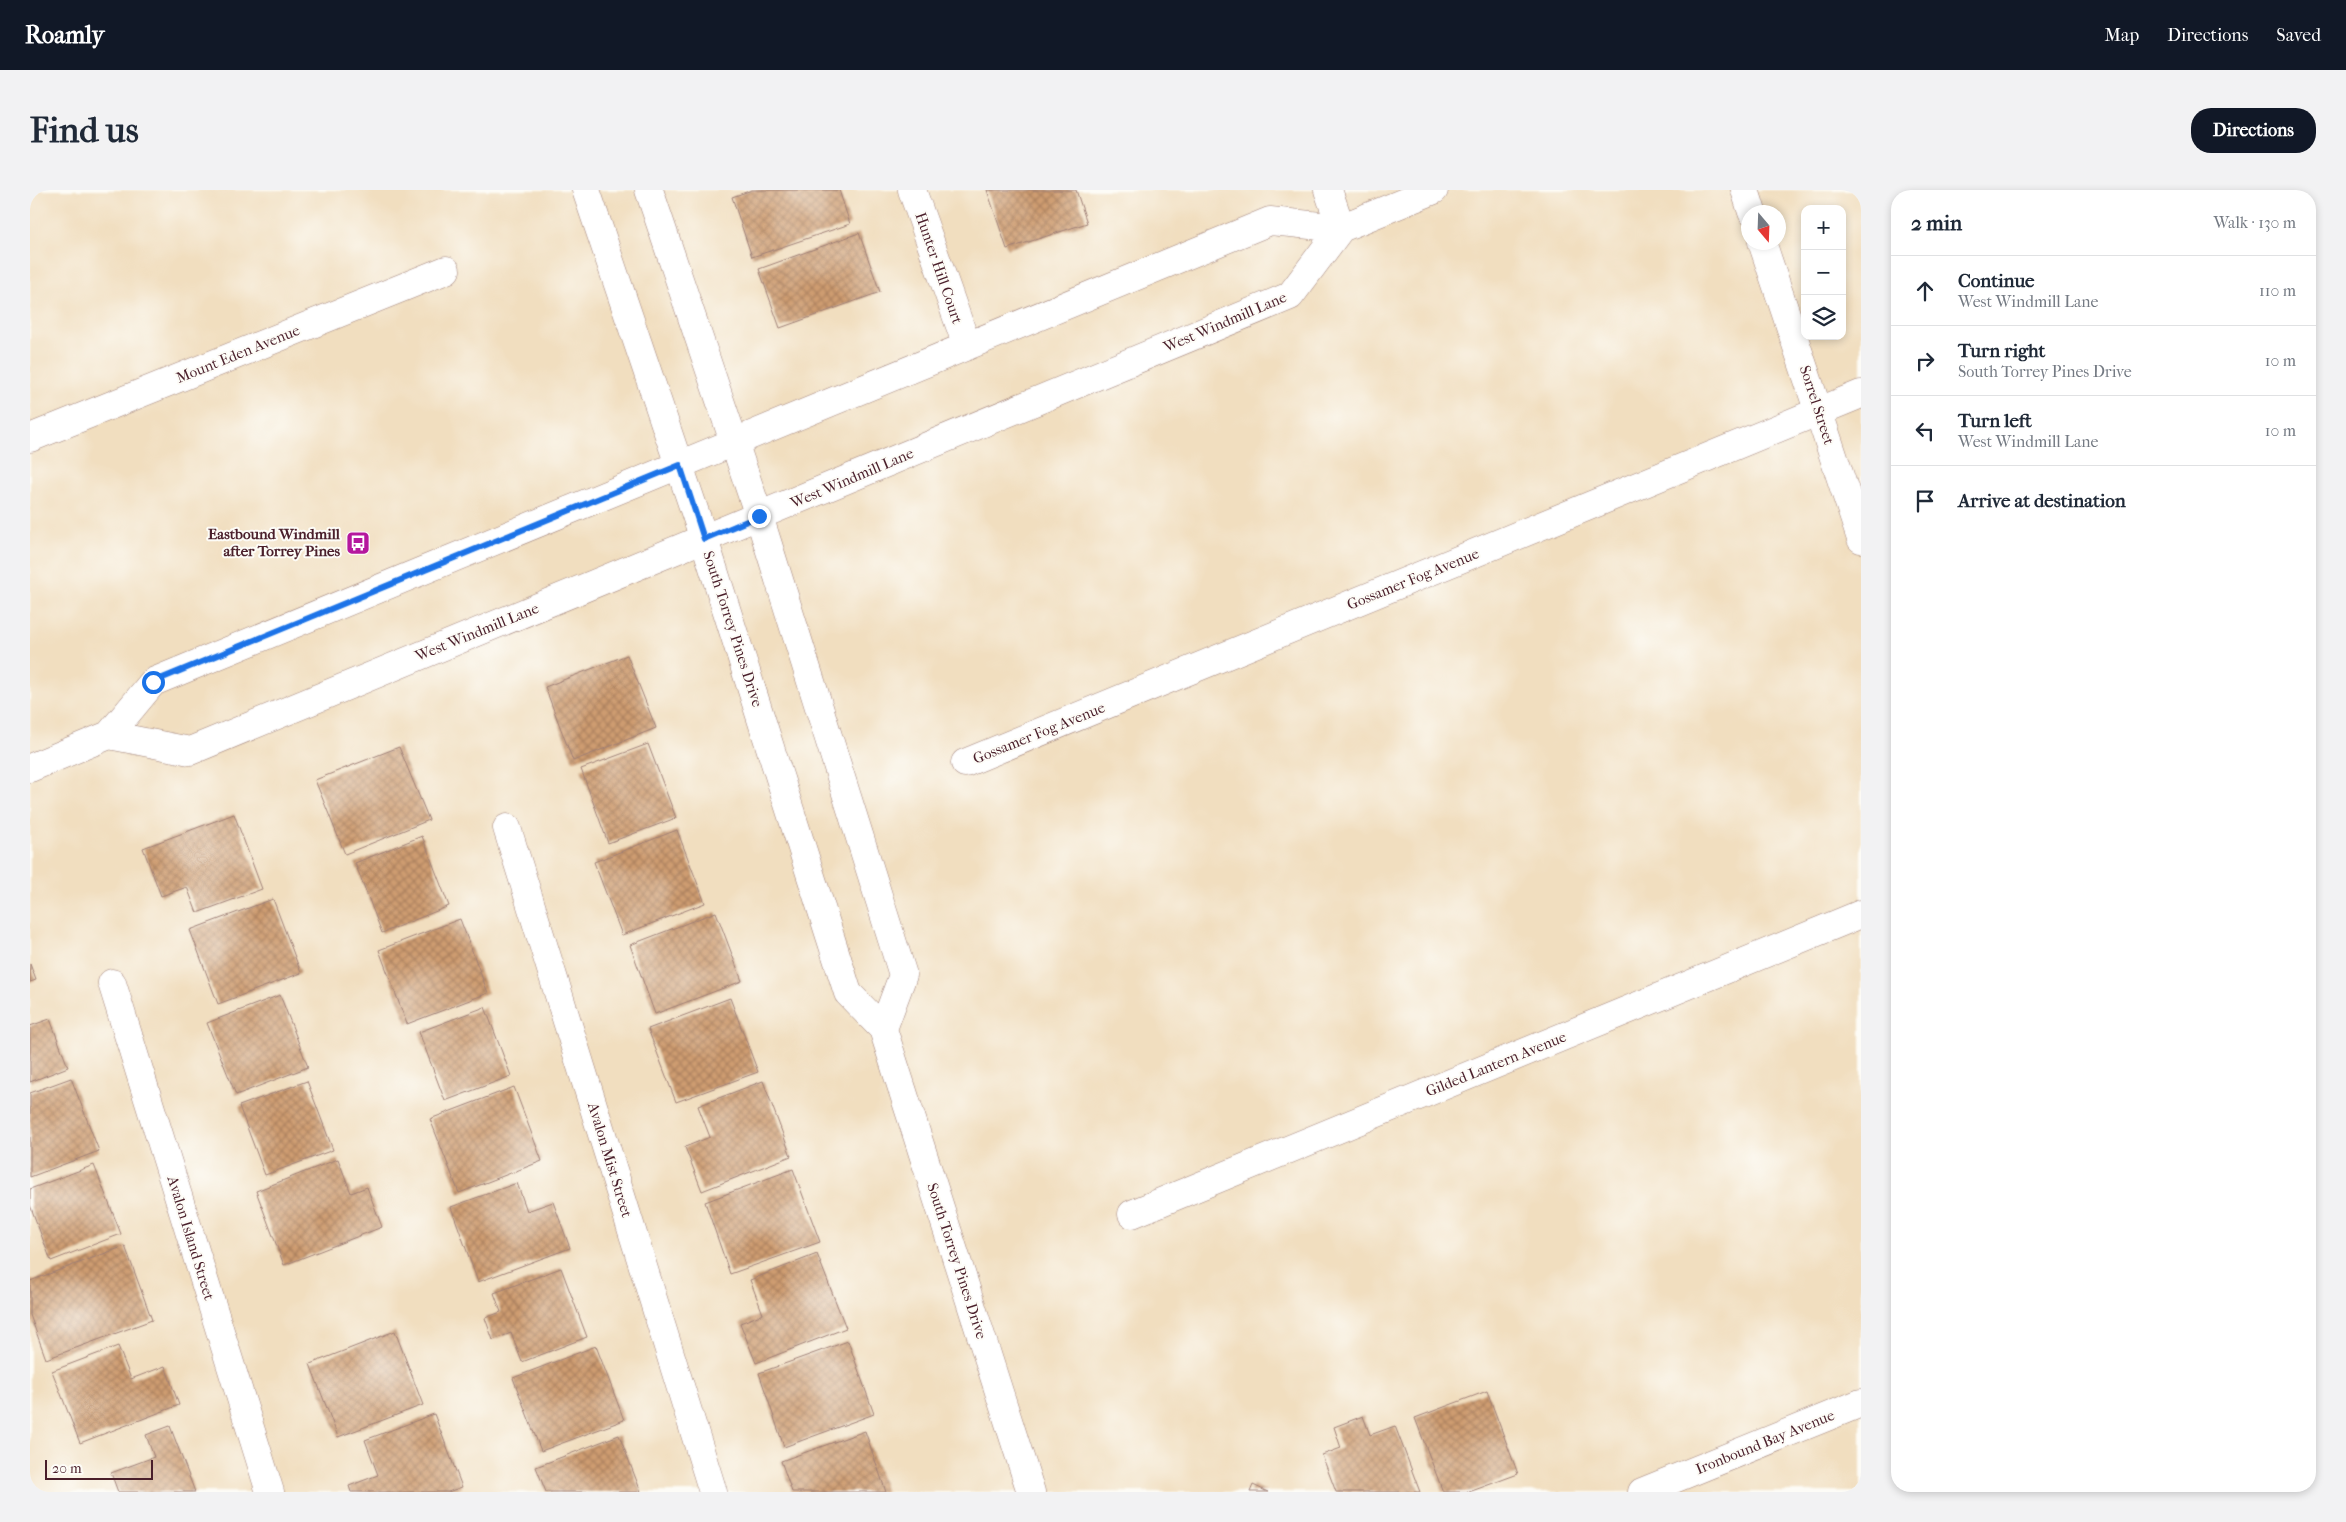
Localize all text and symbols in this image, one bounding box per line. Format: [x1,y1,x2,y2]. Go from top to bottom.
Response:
text: Roamly [25,21,104,49]
text: Map [2105,25,2139,46]
text: Directions [2167,25,2248,46]
text: Saved [2276,25,2321,46]
button: Directions [2191,108,2316,153]
text: Find us [30,110,139,151]
north arrow [1741,205,1786,250]
map controls [1801,205,1846,340]
button: + [1801,205,1846,250]
street label: Hunter Hill Court [911,210,967,327]
text: 2 min [1911,211,1962,235]
text: Walk · 130 m [2213,213,2296,232]
button: − [1801,250,1846,295]
text: Continue [1958,270,2034,292]
icon: ahead [1911,277,1939,305]
text: 110 m [2259,281,2296,300]
street label: West Windmill Lane [1160,288,1290,356]
text: West Windmill Lane [1958,292,2098,311]
button: layers [1801,295,1846,340]
street label: Mount Eden Avenue [174,321,303,387]
text: Turn right [1958,340,2045,362]
icon: right [1911,347,1939,375]
text: 10 m [2265,351,2296,370]
text: South Torrey Pines Drive [1958,362,2132,381]
street label: Sorrel Street [1796,363,1838,447]
text: Turn left [1958,410,2032,432]
icon: left [1911,417,1939,445]
text: 10 m [2265,421,2296,440]
text: West Windmill Lane [1958,432,2098,451]
street label: West Windmill Lane [787,444,917,512]
icon: arrive [1911,487,1939,515]
text: Arrive at destination [1958,490,2126,512]
route end [748,505,771,528]
place label: Eastbound Windmill after Torrey Pines [208,525,341,560]
bus stop icon: Eastbound Windmill after Torrey Pines [345,530,371,556]
street label: Gossamer Fog Avenue [1344,544,1482,614]
street label: South Torrey Pines Drive [699,549,767,710]
street label: West Windmill Lane [412,599,542,665]
route start [142,671,165,694]
street label: Gossamer Fog Avenue [970,698,1108,768]
street label: Gilded Lantern Avenue [1423,1027,1570,1100]
street label: Avalon Mist Street [584,1099,636,1220]
street label: Avalon Island Street [163,1173,219,1303]
street label: South Torrey Pines Drive [923,1181,991,1342]
street label: Ironbound Bay Avenue [1693,1406,1838,1478]
scale bar [45,1457,152,1480]
text: 20 m [52,1460,82,1477]

